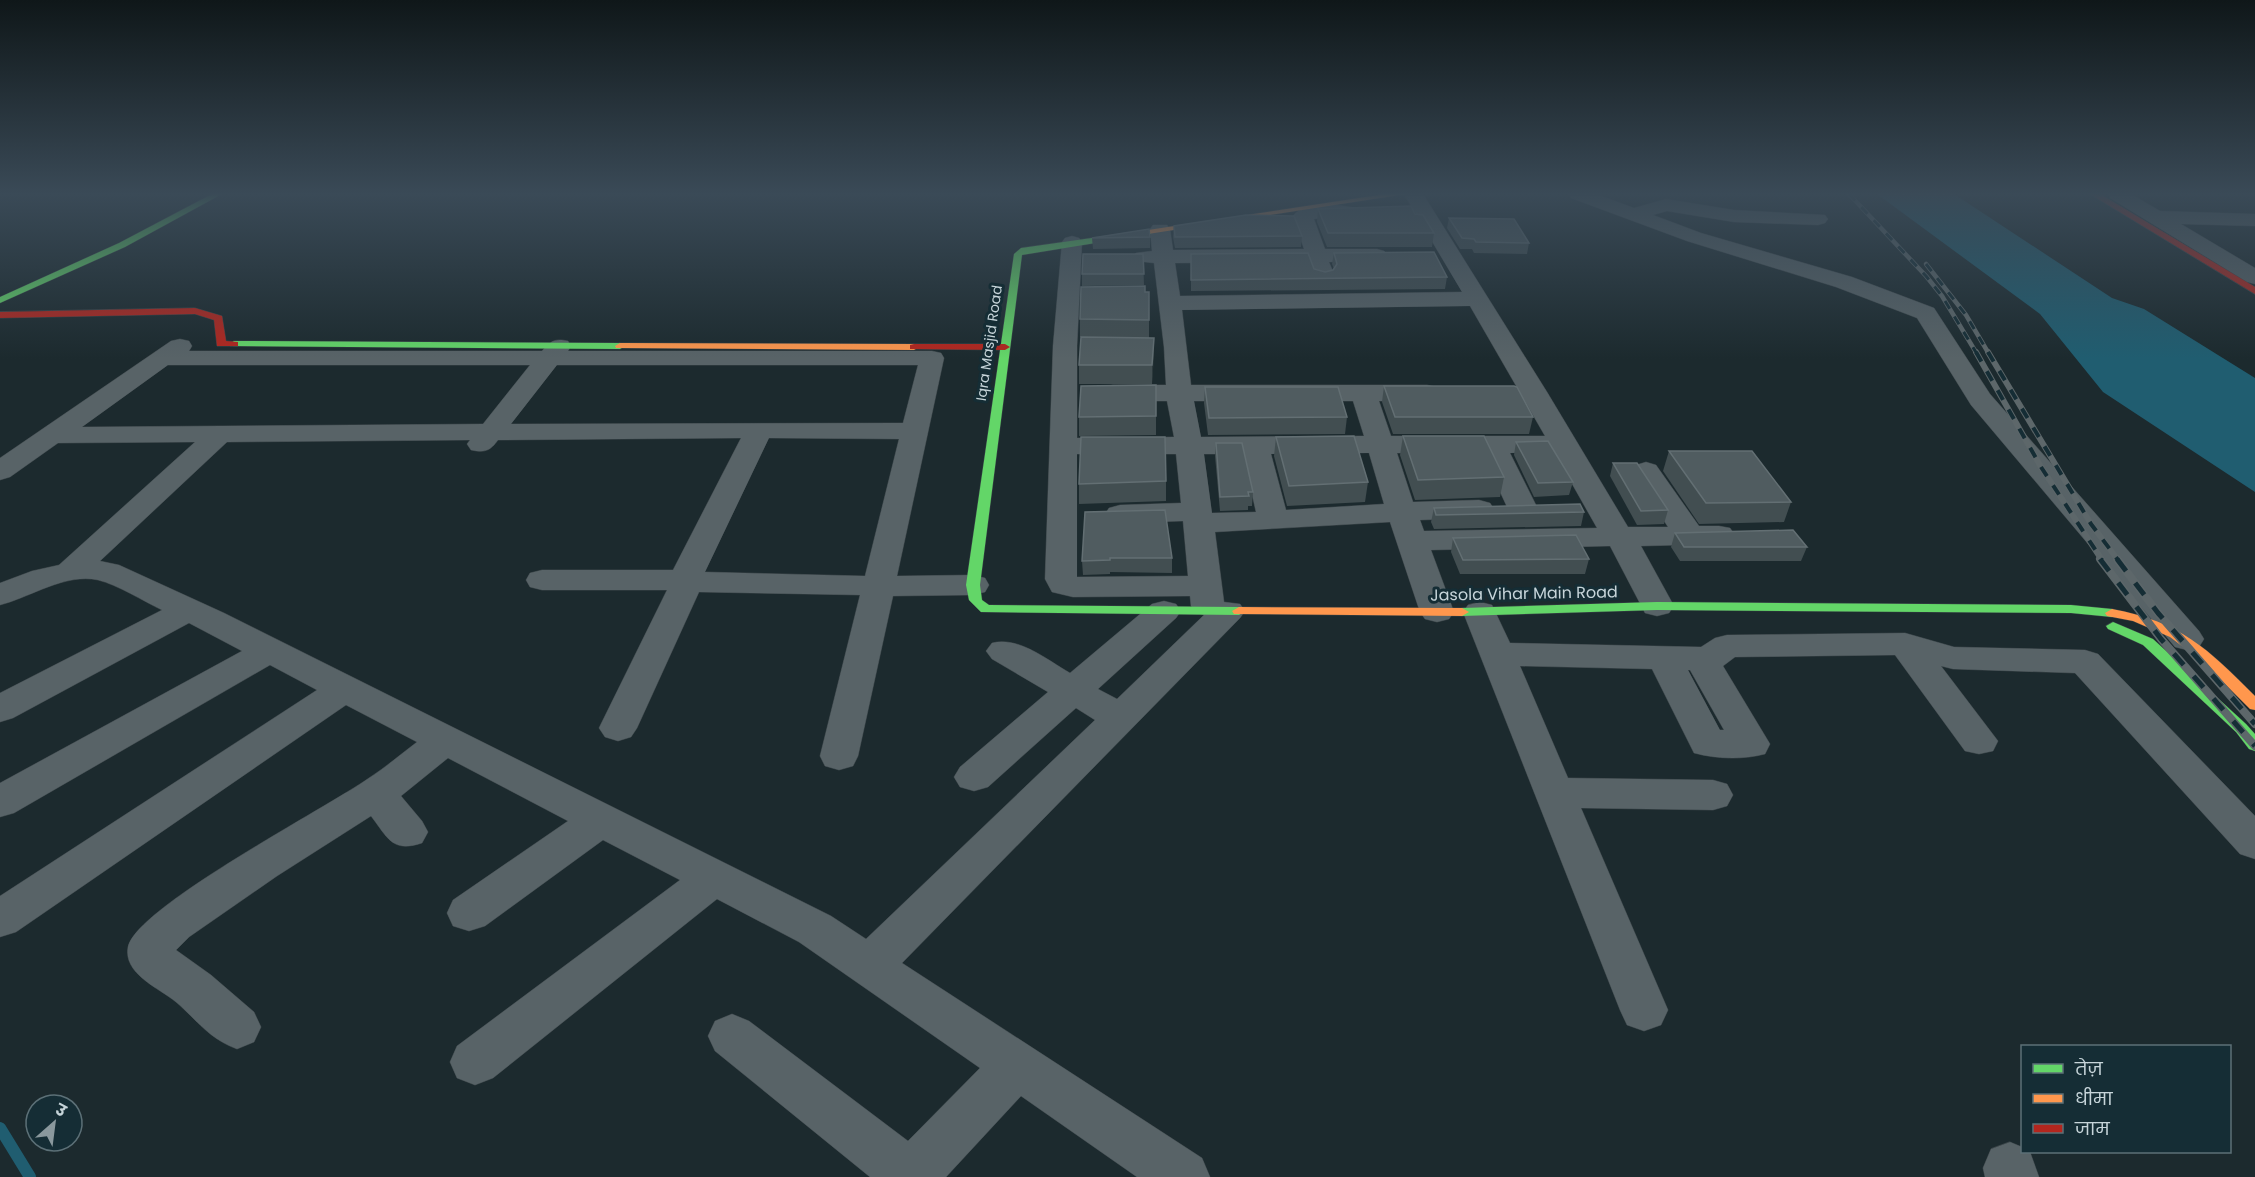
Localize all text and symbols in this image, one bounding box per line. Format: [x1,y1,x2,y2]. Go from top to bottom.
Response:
street label: Iqra Masjid Road [971,284,1007,402]
street label: Jasola Vihar Main Road [1430,580,1618,607]
legend [2021,1045,2231,1153]
text: तेज़ [2074,1056,2103,1081]
text: धीमा [2075,1086,2113,1111]
north arrow [24,1093,84,1153]
text: उ [51,1097,71,1123]
text: जाम [2074,1116,2110,1141]

